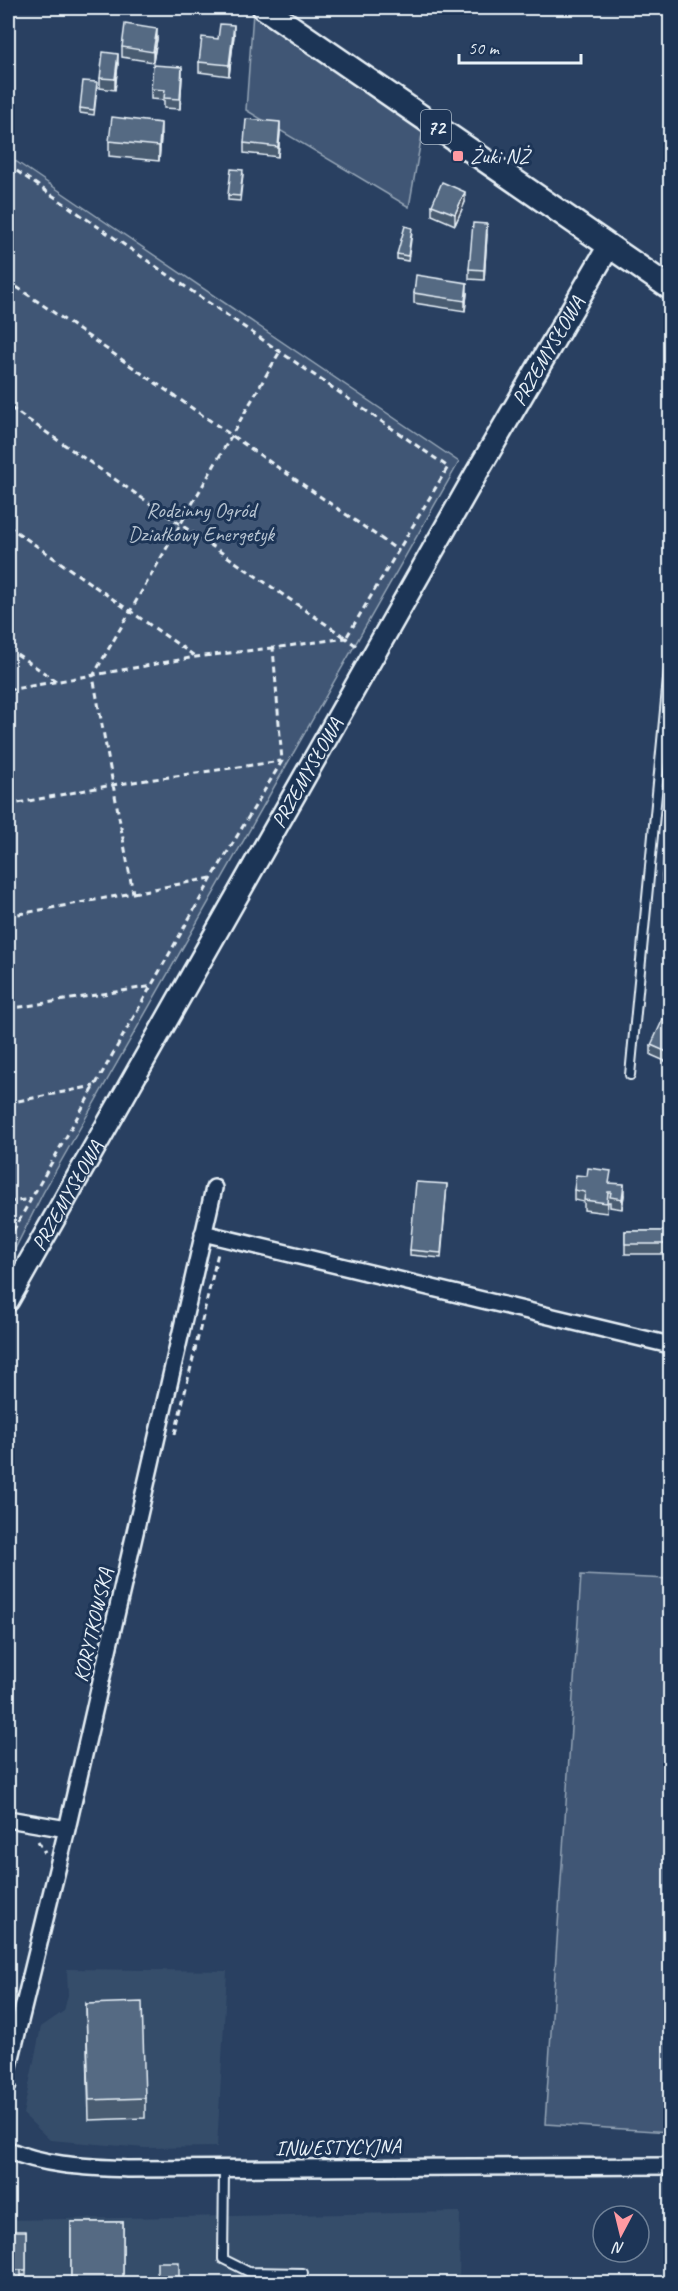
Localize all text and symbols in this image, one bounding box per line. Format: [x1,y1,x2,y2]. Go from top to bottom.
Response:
scale bar [459,27,580,65]
text: 50 m [468,37,501,59]
road number: 72 [421,110,451,144]
place label: Żuki NŻ [470,143,532,169]
marker: Żuki NŻ [451,149,465,163]
street label: PRZEMYSŁOWA [506,291,590,410]
park label: Rodzinny Ogród Działkowy Energetyk [128,497,275,547]
street label: PRZEMYSŁOWA [265,713,348,832]
street label: PRZEMYSŁOWA [26,1136,109,1255]
street label: KORYTKOWSKA [67,1565,119,1684]
street label: INWESTYCYJNA [275,2133,403,2161]
north arrow [591,2204,651,2264]
text: N [610,2237,625,2258]

